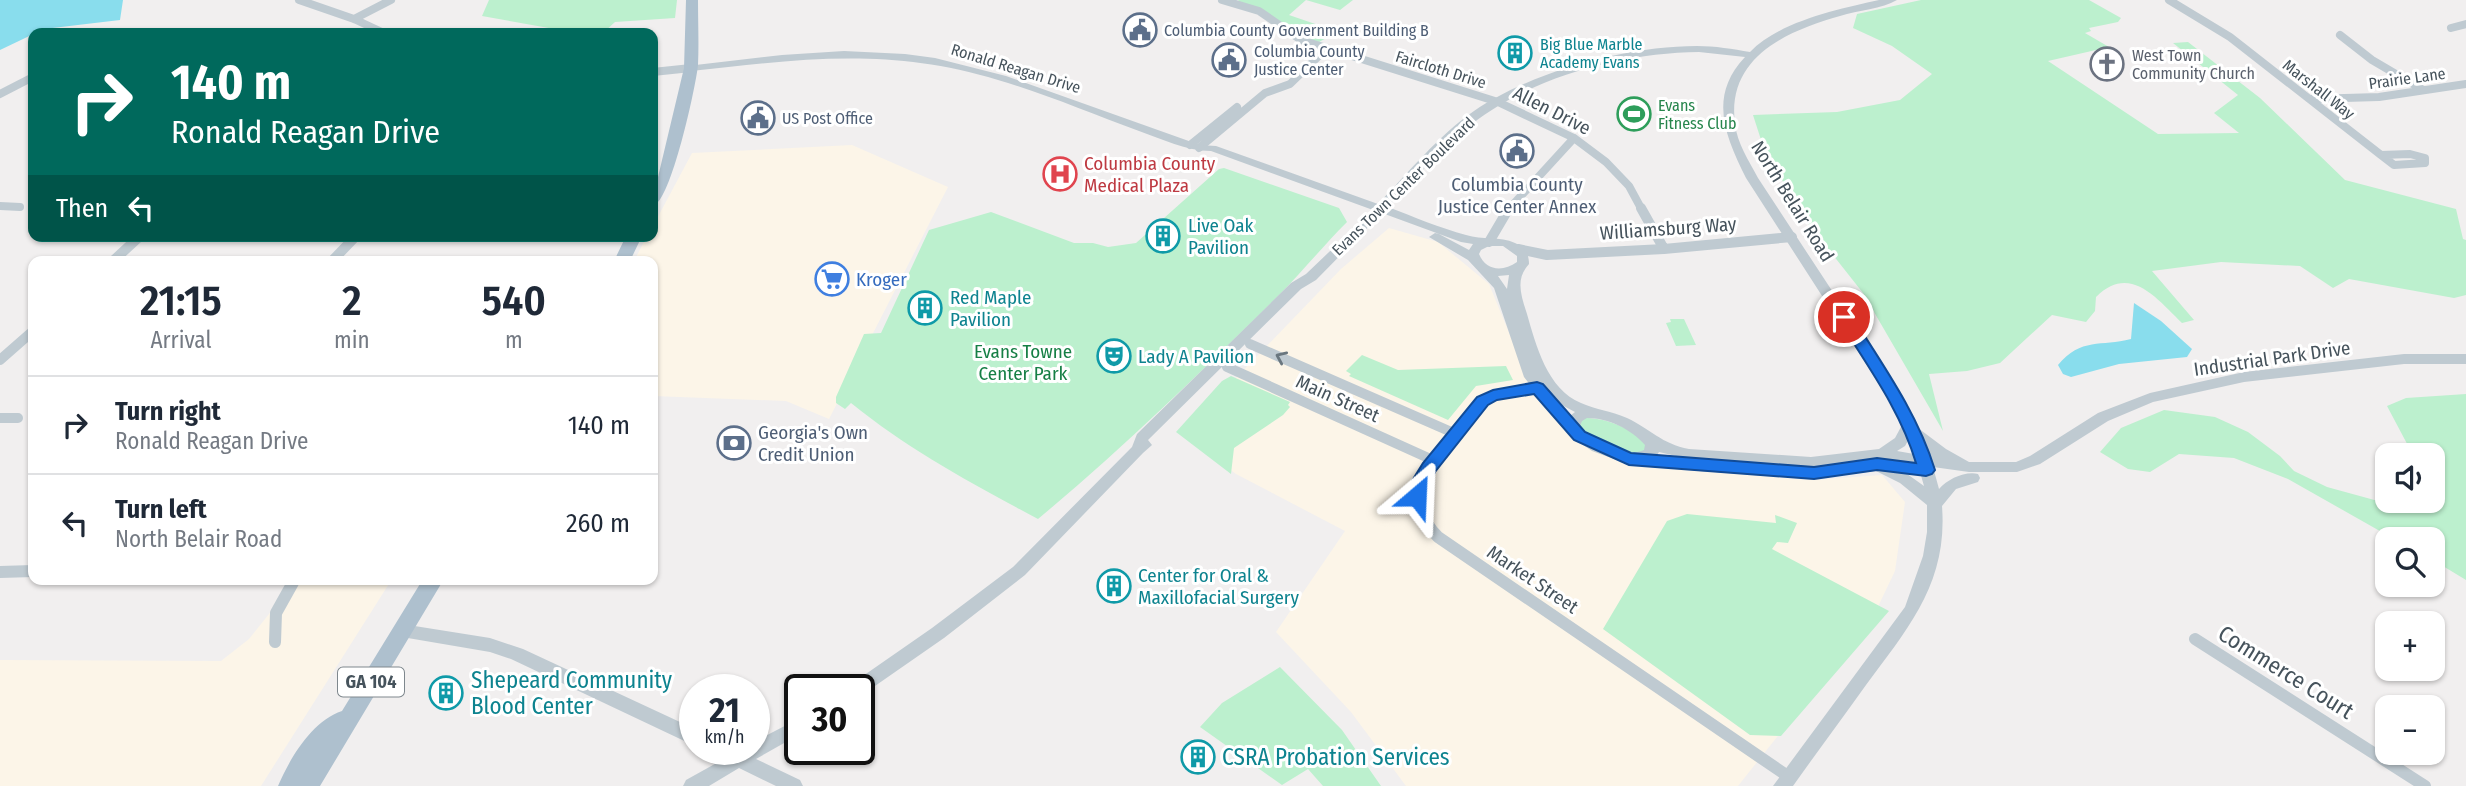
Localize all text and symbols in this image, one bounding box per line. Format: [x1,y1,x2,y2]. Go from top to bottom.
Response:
public building icon: Columbia County Government Building B [1121,11,1159,49]
place label: Columbia County Government Building B [1164,21,1429,40]
building icon: Big Blue Marble Academy Evans [1496,34,1534,72]
place label: Big Blue Marble Academy Evans [1540,35,1643,72]
street label: Ronald Reagan Drive [949,40,1083,97]
public building icon: Columbia County Justice Center [1210,41,1248,79]
place label: Columbia County Justice Center [1254,42,1365,79]
church icon: West Town Community Church [2088,45,2126,83]
place label: West Town Community Church [2132,46,2255,83]
street label: Faircloth Drive [1393,47,1489,92]
text: 140 m [171,53,291,112]
street label: Marshall Way [2279,55,2359,124]
icon: right [56,56,147,147]
street label: Prairie Lane [2367,64,2447,93]
street label: Allen Drive [1509,81,1594,140]
sports icon: Evans Fitness Club [1615,95,1653,133]
place label: Evans Fitness Club [1658,96,1736,133]
public building icon: US Post Office [739,99,777,137]
place label: US Post Office [782,109,873,128]
text: Ronald Reagan Drive [171,113,440,151]
street label: Evans Town Center Boulevard [1328,113,1479,260]
public building icon: Columbia County Justice Center Annex [1498,132,1536,170]
street label: North Belair Road [1746,137,1839,266]
place label: Columbia County Medical Plaza [1084,152,1216,197]
hospital icon: Columbia County Medical Plaza [1041,155,1079,193]
place label: Columbia County Justice Center Annex [1438,173,1597,218]
icon: left [122,189,160,227]
text: Then [56,193,108,224]
street label: Williamsburg Way [1599,212,1738,245]
place label: Live Oak Pavilion [1188,214,1253,259]
building icon: Live Oak Pavilion [1144,217,1182,255]
supermarket icon: Kroger [813,260,851,298]
place label: Kroger [856,268,907,291]
text: 21:15 [140,276,222,326]
text: 2 [342,276,361,326]
text: 540 [482,276,546,326]
place label: Red Maple Pavilion [950,286,1031,331]
pin [1814,287,1874,347]
building icon: Red Maple Pavilion [906,289,944,327]
icon: arrive [1825,298,1863,336]
text: Arrival [150,326,211,354]
text: min [334,326,370,354]
text: m [505,326,523,354]
street label: Industrial Park Drive [2192,336,2352,381]
theatre icon: Lady A Pavilion [1095,337,1133,375]
park label: Evans Towne Center Park [974,340,1072,385]
place label: Lady A Pavilion [1138,345,1254,368]
one-way arrow [1276,351,1288,365]
street label: Main Street [1293,370,1384,427]
text: Turn right [115,396,221,427]
icon: right [56,406,94,444]
text: 140 m [568,410,630,441]
place label: Georgia's Own Credit Union [758,421,868,466]
bank icon: Georgia's Own Credit Union [715,424,753,462]
text: Ronald Reagan Drive [115,427,308,455]
map controls [2375,443,2445,765]
button: sound [2375,443,2445,513]
position arrow [1380,459,1454,533]
text: Turn left [115,494,207,525]
icon: left [56,504,94,542]
text: 260 m [566,508,630,539]
text: North Belair Road [115,525,282,553]
button: search [2375,527,2445,597]
street label: Market Street [1483,541,1583,619]
place label: Center for Oral & Maxillofacial Surgery [1138,564,1299,609]
building icon: Center for Oral & Maxillofacial Surgery [1095,567,1133,605]
button: + [2375,611,2445,681]
street label: Commerce Court [2213,619,2359,725]
place label: Shepeard Community Blood Center [471,666,673,720]
road number: GA 104 [338,668,404,696]
building icon: Shepeard Community Blood Center [427,674,465,712]
speed limit sign: 30 [784,674,875,765]
text: 21 [709,689,740,731]
button: − [2375,695,2445,765]
text: km/h [704,726,745,748]
building icon: CSRA Probation Services [1179,738,1217,776]
place label: CSRA Probation Services [1222,743,1450,771]

